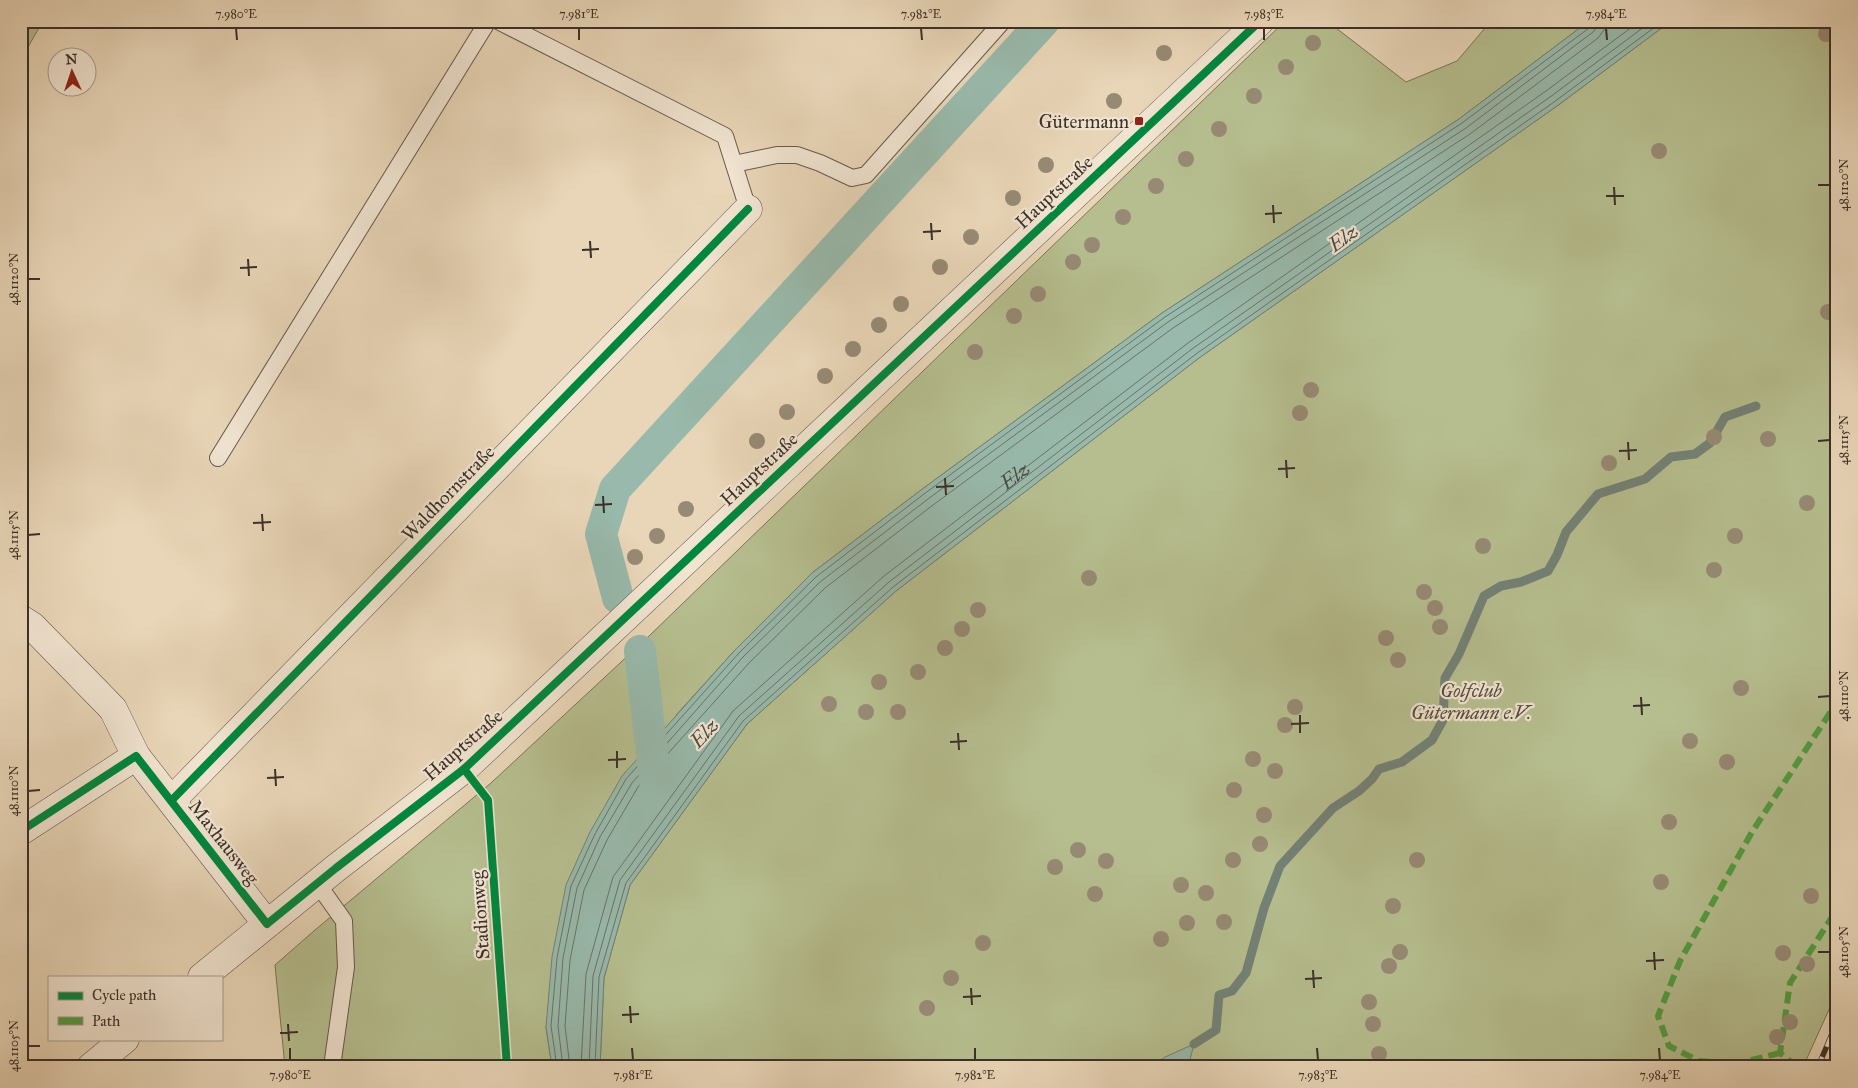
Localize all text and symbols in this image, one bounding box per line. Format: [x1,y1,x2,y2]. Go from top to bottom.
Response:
text: 7.980°E [215,7,257,21]
text: 7.981°E [559,7,599,21]
text: 7.982°E [901,7,942,21]
text: 7.983°E [1244,7,1284,21]
text: 7.984°E [1585,7,1627,21]
north arrow [48,48,98,98]
text: N [65,51,78,68]
place label: Gütermann [1039,110,1129,133]
marker: Gütermann [1133,115,1145,127]
street label: Hauptstraße [1011,150,1098,234]
text: 48.1120°N [1837,159,1851,211]
water label: Elz [1322,219,1363,258]
text: 48.1120°N [7,253,21,305]
text: 48.1115°N [1837,415,1851,465]
street label: Hauptstraße [716,427,803,511]
street label: Waldhornstraße [397,440,499,546]
water label: Elz [994,457,1035,495]
text: 48.1115°N [7,510,21,560]
text: 48.1110°N [1837,670,1851,722]
park label: Golfclub Gütermann e.V. [1411,679,1533,724]
street label: Hauptstraße [419,704,507,786]
water label: Elz [684,713,723,753]
text: 48.1110°N [7,765,21,817]
street label: Maxhausweg [183,795,264,889]
street label: Stadionweg [465,869,496,960]
text: 48.1105°N [1837,926,1851,978]
legend [48,976,222,1040]
text: Cycle path [92,986,157,1004]
text: Path [92,1012,121,1030]
text: 48.1105°N [7,1020,21,1072]
text: 7.980°E [269,1068,311,1082]
text: 7.981°E [613,1068,653,1082]
text: 7.982°E [955,1068,996,1082]
text: 7.983°E [1298,1068,1338,1082]
text: 7.984°E [1639,1068,1681,1082]

